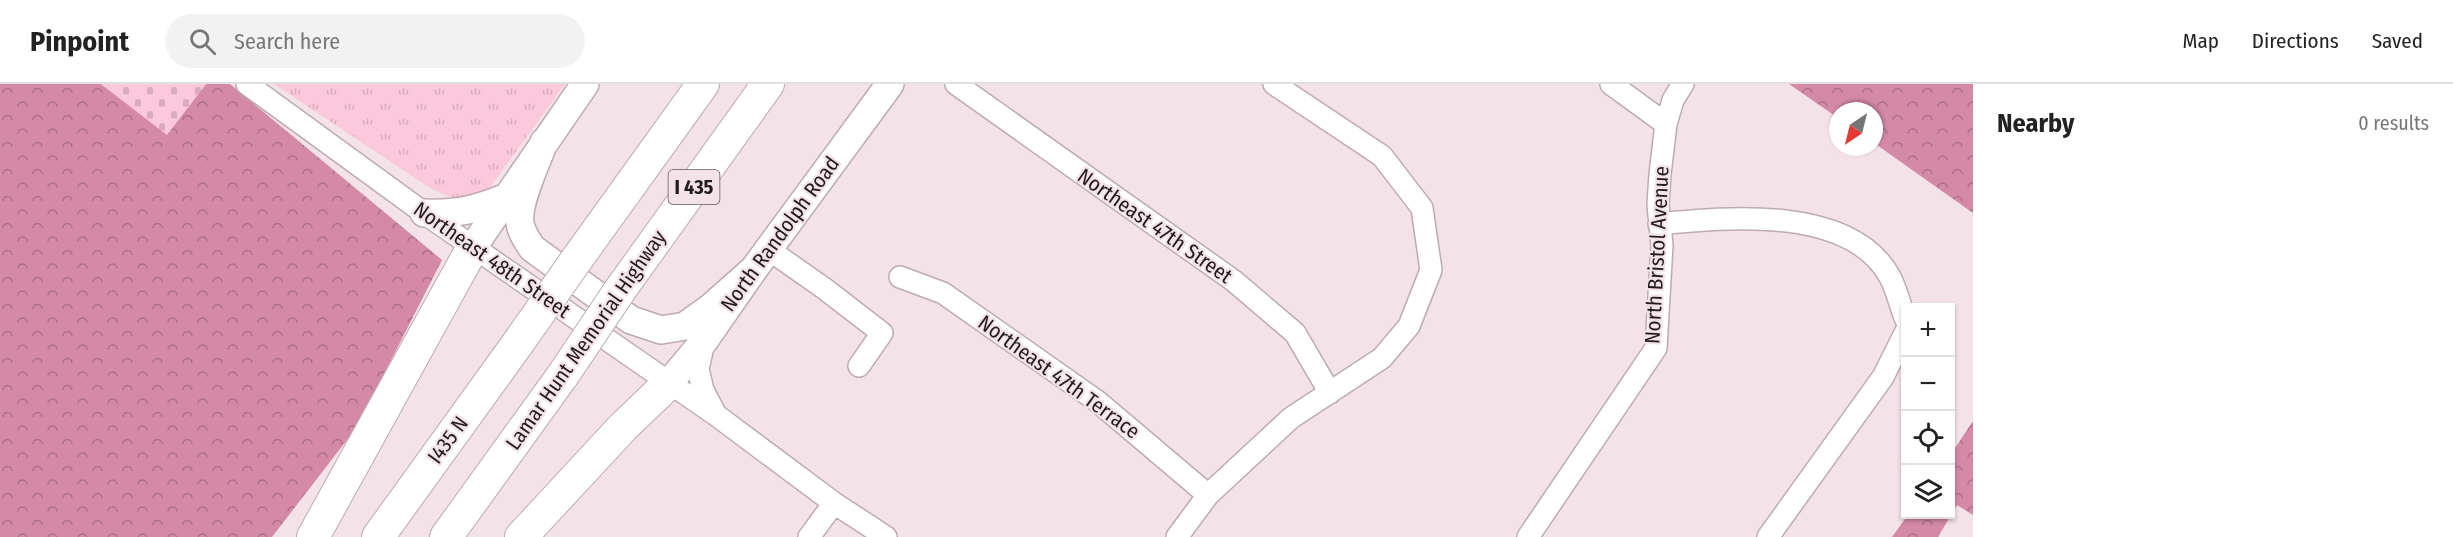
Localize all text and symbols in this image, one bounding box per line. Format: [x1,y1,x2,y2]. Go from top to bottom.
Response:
search box [165,14,585,68]
text: Pinpoint [30,25,129,58]
icon: search [186,25,219,58]
text: Search here [234,28,340,55]
text: Map [2182,28,2219,54]
text: Directions [2252,28,2339,54]
text: Saved [2372,28,2423,54]
north arrow [1829,102,1883,156]
text: Nearby [1997,108,2074,139]
text: 0 results [2358,111,2429,135]
street label: North Randolph Road [715,151,845,317]
street label: Northeast 47th Street [1073,163,1237,289]
street label: North Bristol Avenue [1639,165,1675,345]
road number: I 435 [668,170,720,204]
street label: Northeast 48th Street [409,196,575,324]
street label: Lamar Hunt Memorial Highway [500,225,672,455]
map controls [1901,303,1955,519]
button: + [1901,303,1955,357]
street label: Northeast 47th Terrace [973,310,1145,444]
button: − [1901,357,1955,411]
street label: I435 N [422,411,474,469]
button: locate [1901,411,1955,465]
button: layers [1901,465,1955,519]

